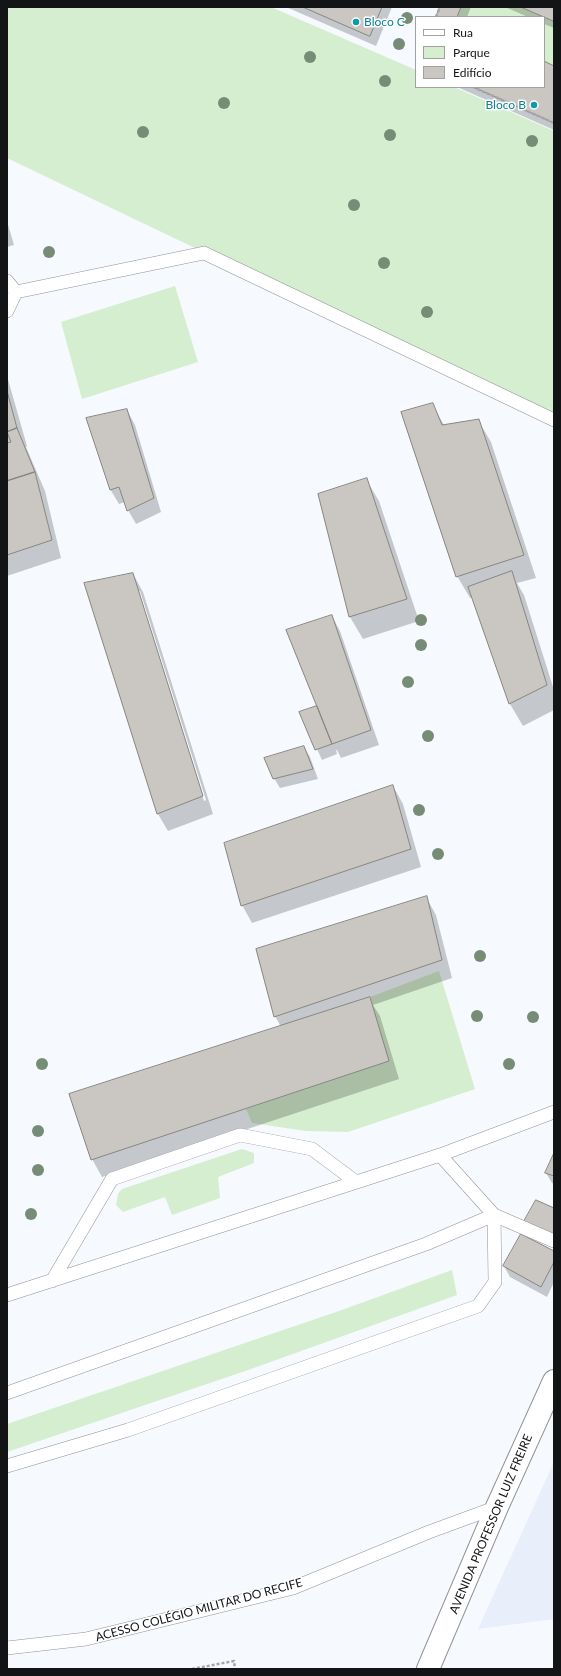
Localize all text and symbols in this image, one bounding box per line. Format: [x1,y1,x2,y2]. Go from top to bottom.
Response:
place label: Bloco C [364,15,405,29]
legend [415,16,545,88]
marker: Bloco C [351,17,361,27]
text: Rua [453,25,473,40]
text: Parque [453,45,490,60]
text: Edifício [453,65,492,80]
place label: Bloco B [485,98,526,112]
marker: Bloco B [529,100,539,110]
street label: AVENIDA PROFESSOR LUIZ FREIRE [447,1432,535,1616]
street label: ACESSO COLÉGIO MILITAR DO RECIFE [94,1575,304,1645]

